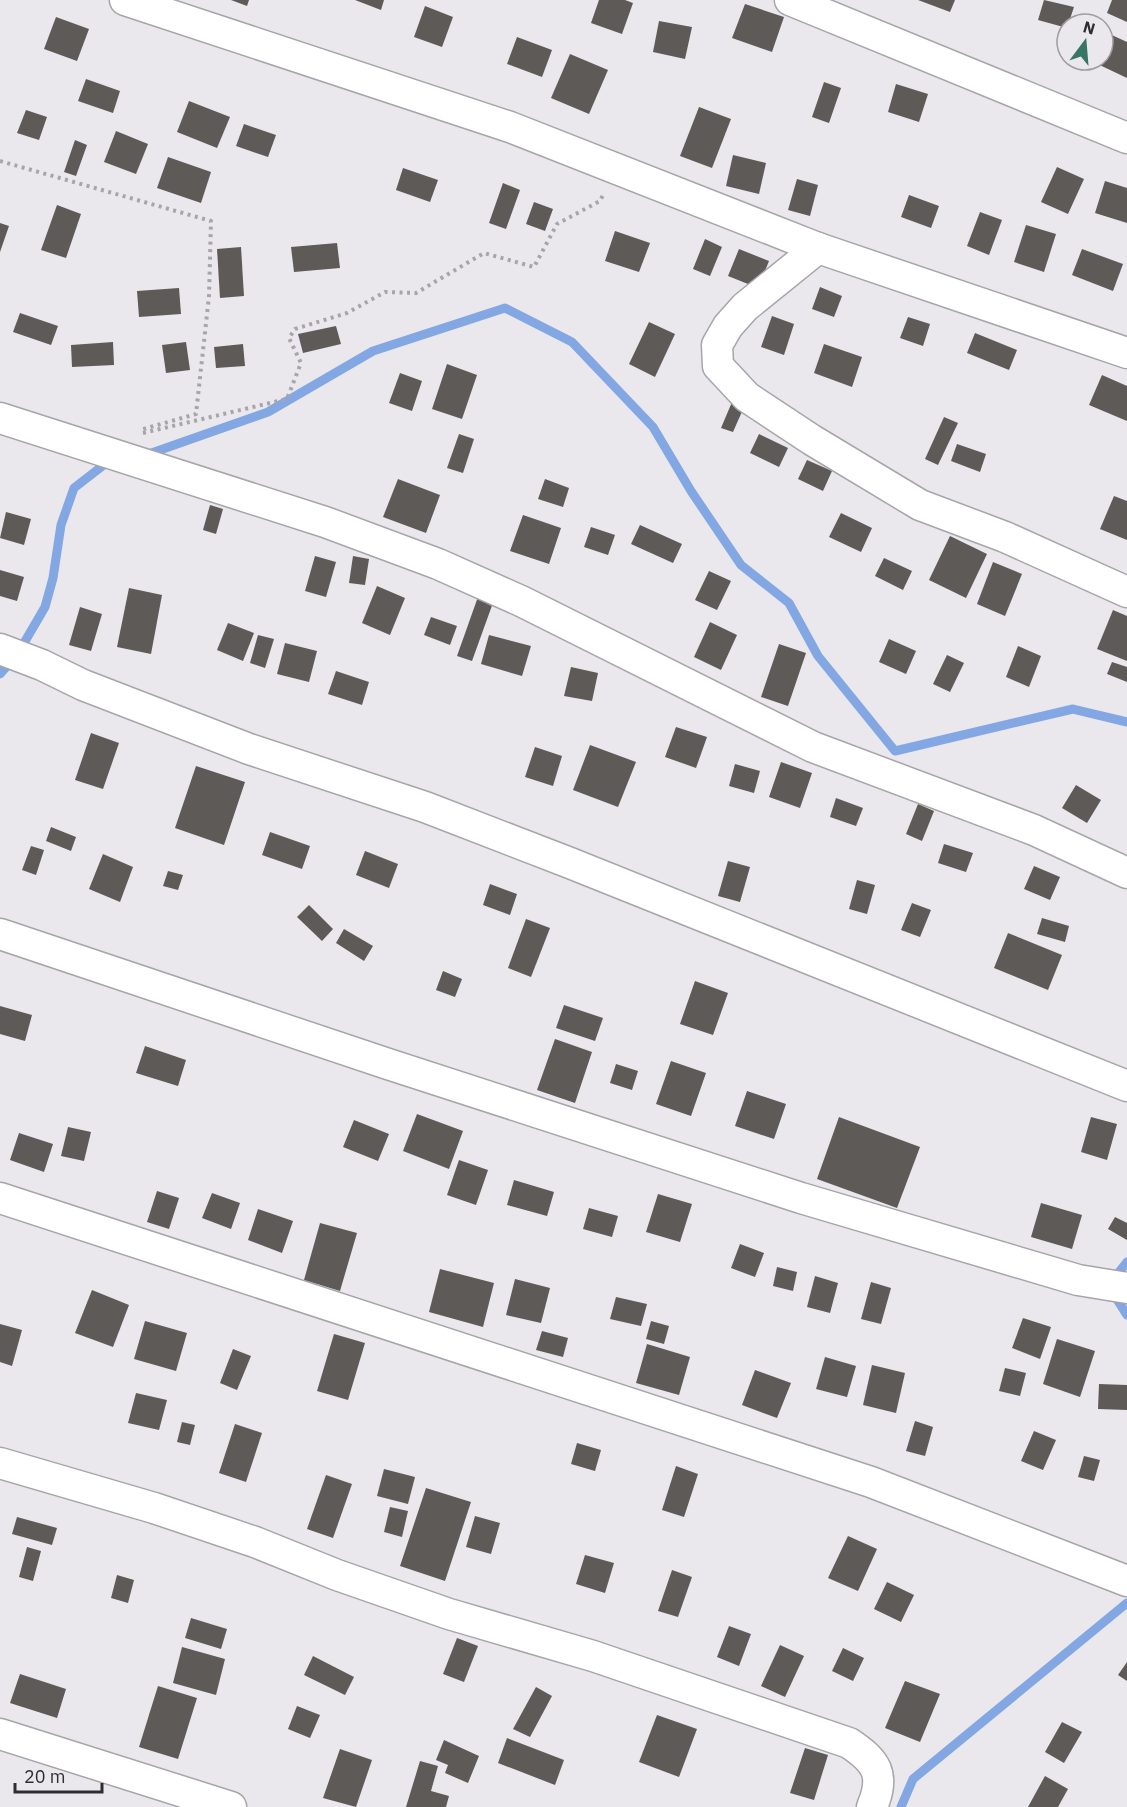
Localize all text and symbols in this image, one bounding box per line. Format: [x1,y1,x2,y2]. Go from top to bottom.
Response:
north arrow [1055,12,1115,72]
text: N [1081,16,1097,39]
scale bar [15,1756,102,1794]
text: 20 m [24,1765,66,1788]

